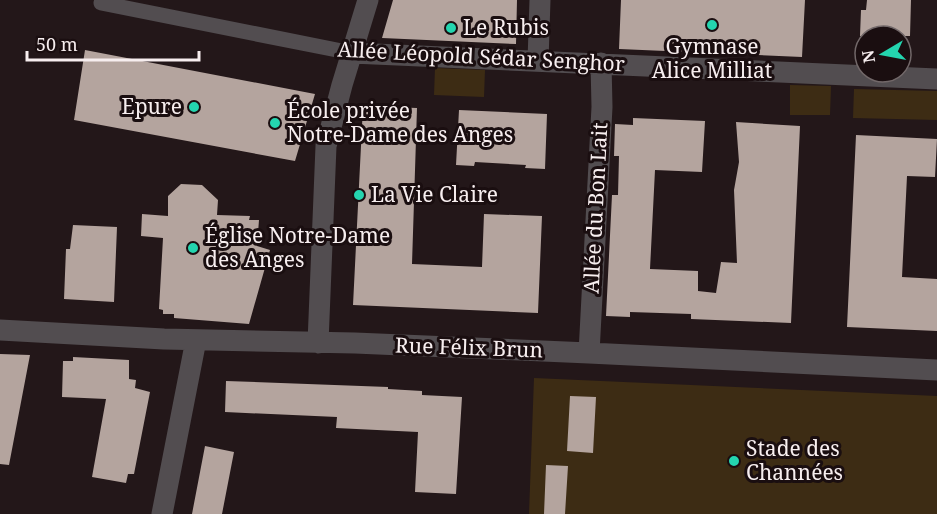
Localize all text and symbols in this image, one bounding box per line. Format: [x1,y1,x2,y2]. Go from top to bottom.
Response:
place label: Le Rubis [463,13,549,41]
marker: Gymnase Alice Milliat [705,18,719,32]
marker: Le Rubis [444,21,458,35]
scale bar [27,24,200,62]
north arrow [853,24,913,84]
text: 50 m [36,32,78,56]
place label: Gymnase Alice Milliat [652,32,772,84]
street label: Allée Léopold Sédar Senghor [337,34,626,78]
text: N [856,48,880,65]
place label: Epure [122,92,182,120]
place label: École privée Notre-Dame des Anges [287,96,513,148]
marker: Epure [187,100,201,114]
marker: École privée Notre-Dame des Anges [268,116,282,130]
street label: Allée du Bon Lait [577,122,613,294]
place label: La Vie Claire [371,180,498,208]
marker: La Vie Claire [352,188,366,202]
place label: Église Notre-Dame des Anges [205,221,390,273]
marker: Église Notre-Dame des Anges [186,241,200,255]
street label: Rue Félix Brun [395,330,543,364]
place label: Stade des Channées [746,434,843,486]
marker: Stade des Channées [727,454,741,468]

